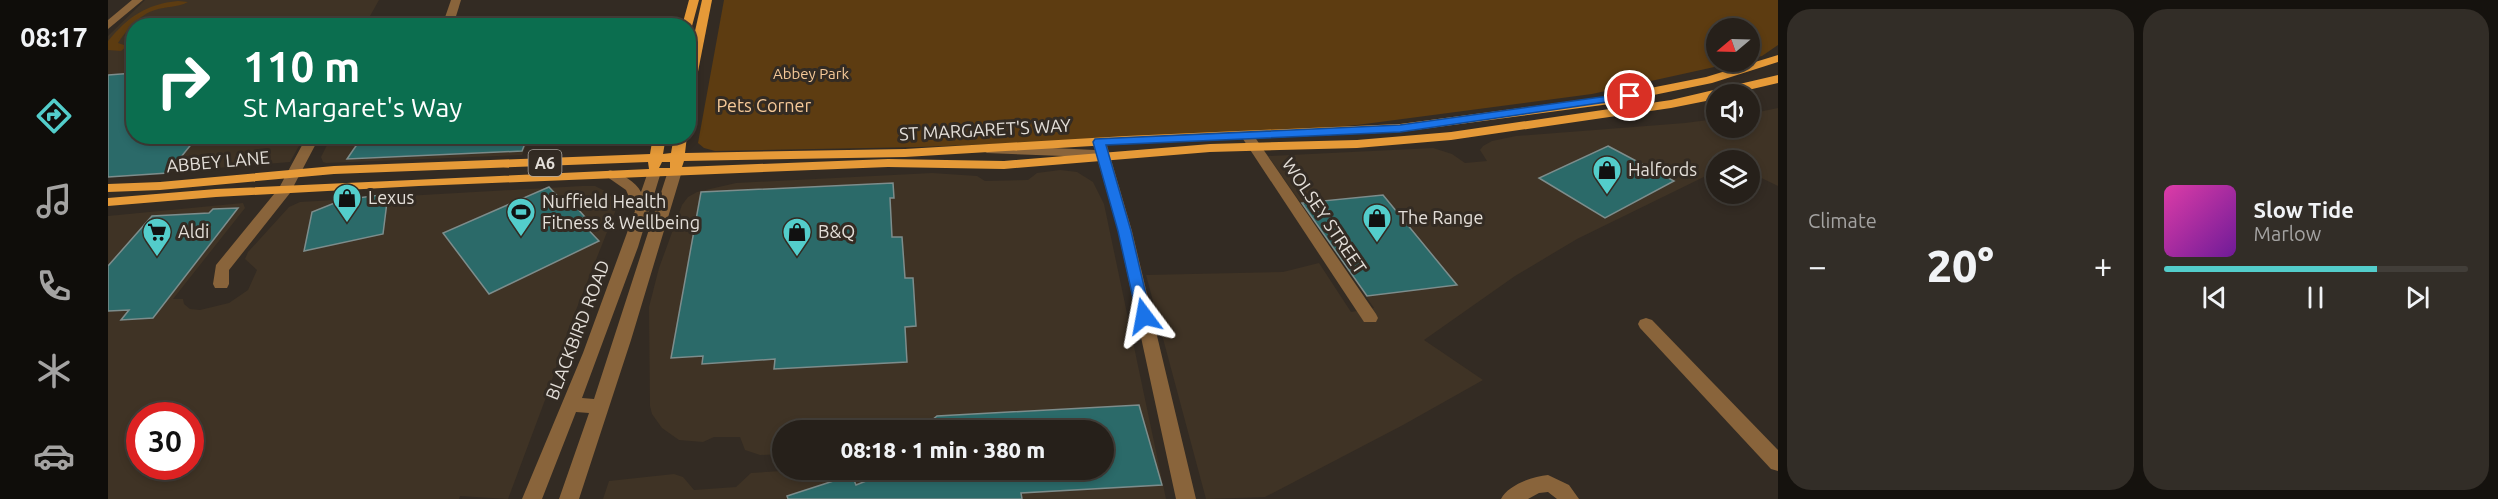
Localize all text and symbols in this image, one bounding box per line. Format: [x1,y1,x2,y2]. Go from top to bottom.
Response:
north arrow [1706,18,1760,72]
map controls [1706,18,1760,204]
text: 08:17 [20,22,88,52]
icon: right [144,42,222,120]
text: 110 m [243,43,360,90]
park label: Abbey Park [773,65,849,82]
pin [1604,70,1655,121]
icon: arrive [1613,79,1646,112]
button: sound [1706,84,1760,138]
text: St Margaret's Way [243,92,462,122]
icon: directions [33,95,75,137]
park label: Pets Corner [717,95,812,115]
street label: ST MARGARET'S WAY [898,114,1072,143]
street label: ABBEY LANE [165,147,270,175]
road number: A6 [528,150,562,176]
button: layers [1706,150,1760,204]
street label: WOLSEY STREET [1279,154,1371,277]
shop icon: Halfords [1591,154,1623,196]
place label: Halfords [1628,159,1697,179]
icon: music [33,180,75,222]
shop icon: Lexus [331,182,363,224]
place label: Lexus [368,187,414,207]
place label: Nuffield Health Fitness & Wellbeing [542,191,700,232]
sports icon: Nuffield Health Fitness & Wellbeing [505,196,537,238]
text: Slow Tide [2254,197,2354,222]
shop icon: The Range [1361,202,1393,244]
place label: The Range [1398,207,1483,227]
text: Climate [1808,209,1877,232]
supermarket icon: Aldi [141,216,173,258]
shop icon: B&Q [781,216,813,258]
place label: Aldi [178,221,209,241]
place label: B&Q [818,221,855,242]
text: Marlow [2254,222,2321,245]
text: 20° [1927,240,1994,291]
text: − [1808,247,1827,284]
text: + [2094,247,2112,284]
street label: BLACKBIRD ROAD [541,257,613,402]
icon: phone [33,265,75,307]
icon: previous [2198,281,2231,314]
icon: pause [2299,281,2332,314]
icon: next [2401,281,2434,314]
position arrow [1112,284,1176,348]
icon: climate [33,350,75,392]
speed limit sign: 30 [126,402,204,480]
icon: car [33,435,75,477]
text: 08:18 · 1 min · 380 m [841,437,1045,462]

